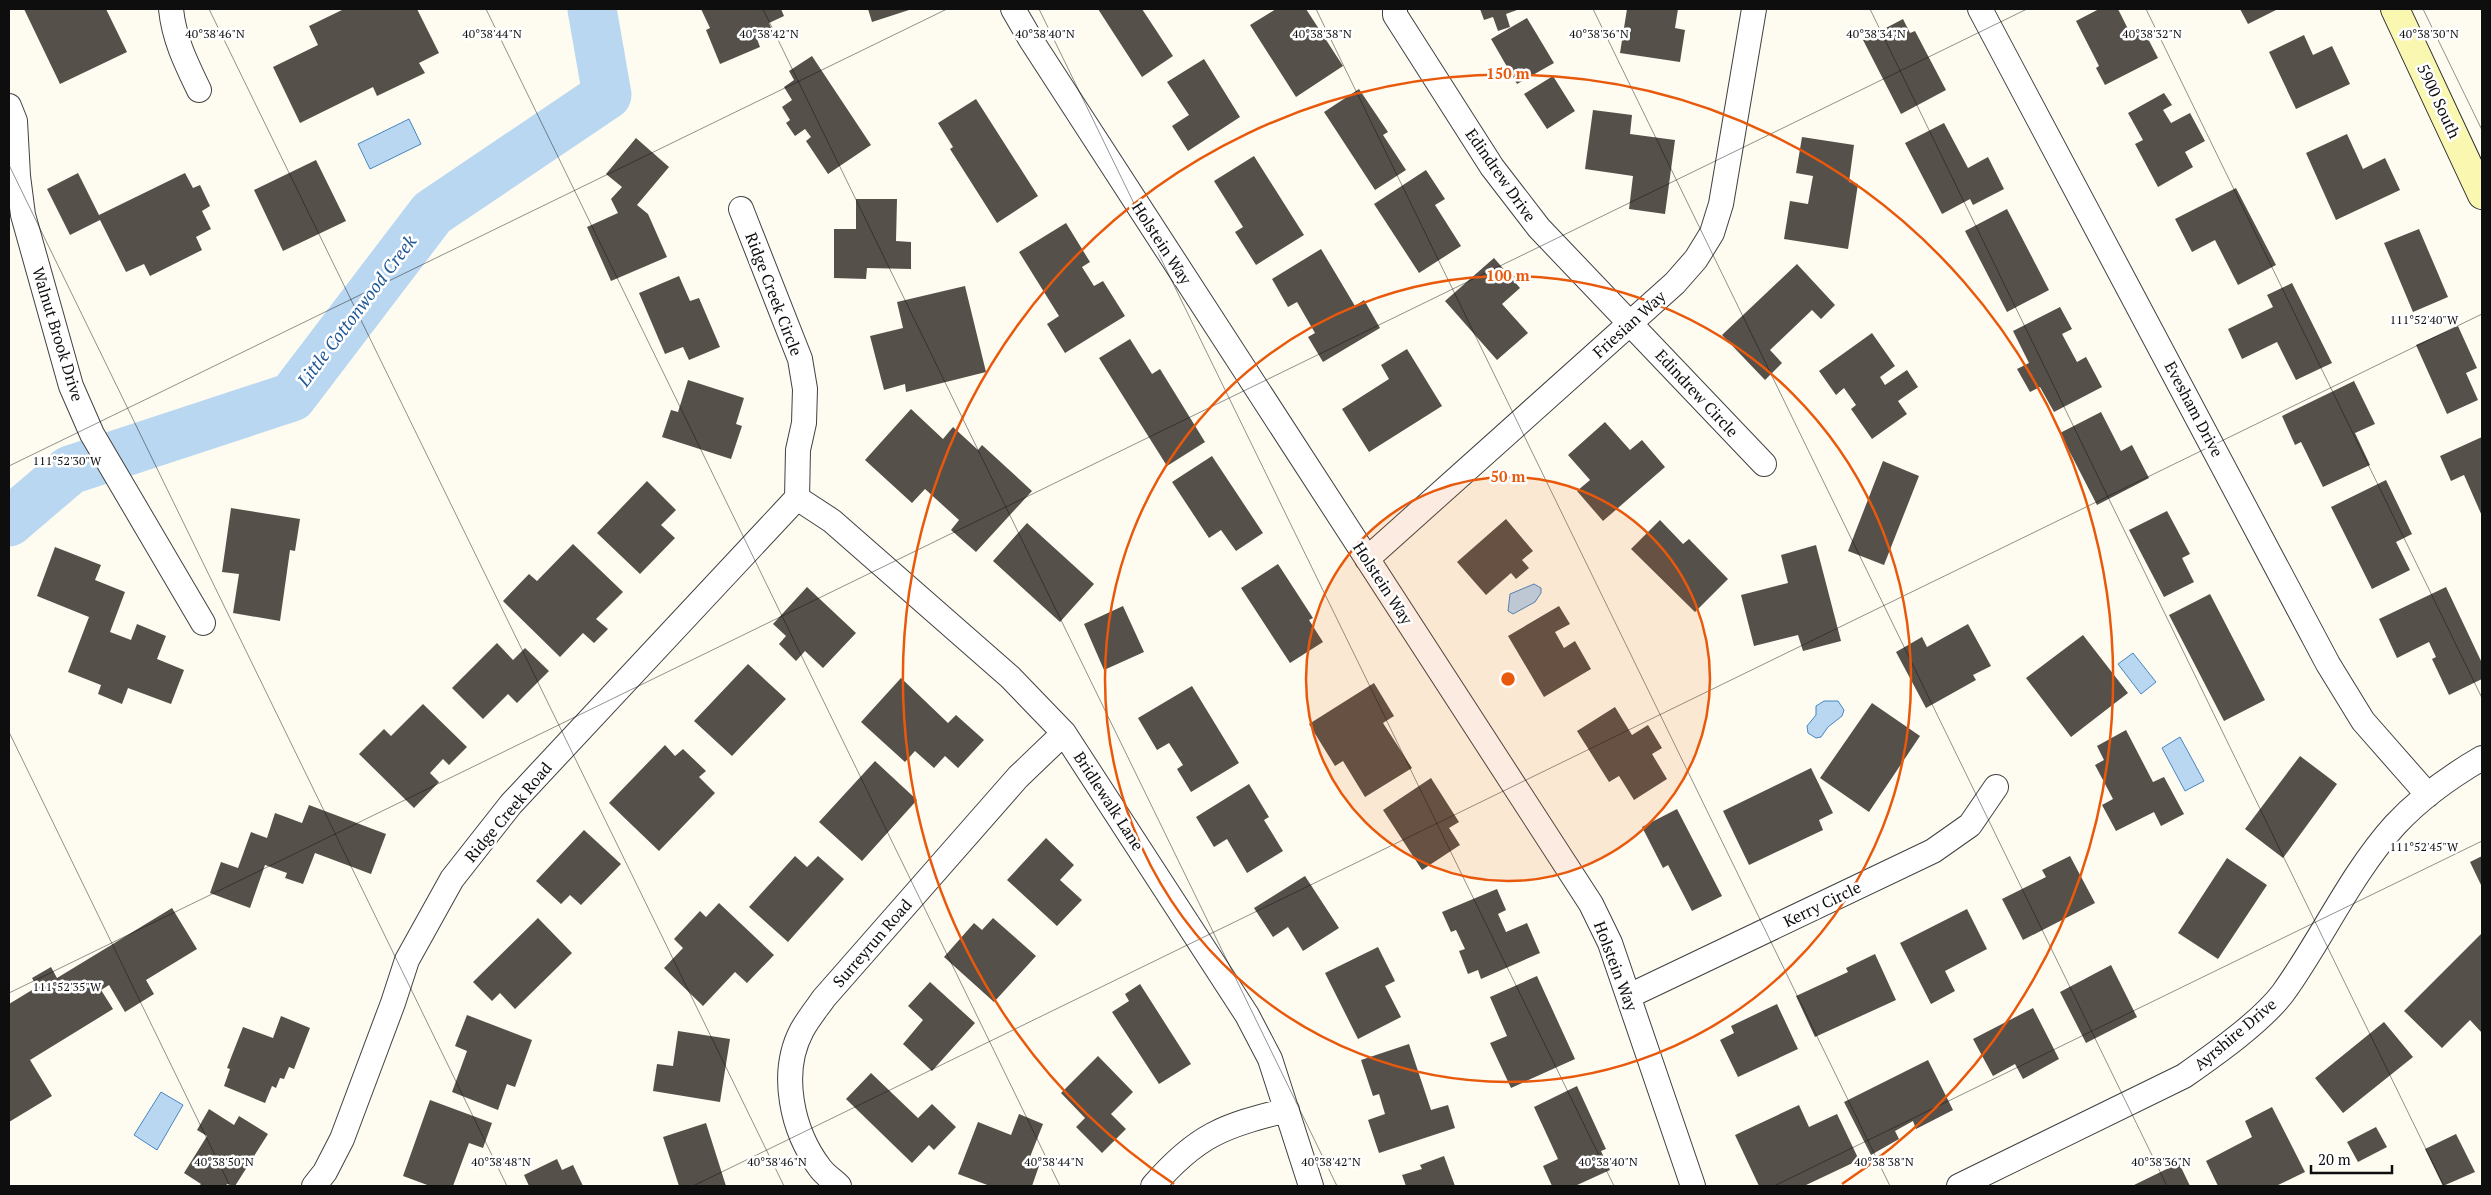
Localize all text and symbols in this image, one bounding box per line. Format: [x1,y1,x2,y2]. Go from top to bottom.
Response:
text: 40°38'46"N [185,26,245,41]
text: 40°38'44"N [462,26,522,41]
text: 40°38'42"N [739,26,799,41]
text: 40°38'40"N [1015,26,1075,41]
text: 40°38'38"N [1292,26,1352,41]
text: 40°38'36"N [1569,26,1629,41]
text: 40°38'34"N [1846,26,1906,41]
text: 40°38'32"N [2122,26,2182,41]
text: 40°38'30"N [2399,26,2459,41]
street label: 5900 South [2412,60,2466,142]
text: 150 m [1486,63,1530,83]
street label: Edindrew Drive [1461,124,1541,226]
street label: Holstein Way [1127,197,1197,289]
street label: Ridge Creek Circle [740,229,808,359]
water label: Little Cottonwood Creek [291,230,421,392]
street label: Walnut Brook Drive [27,264,89,404]
text: 100 m [1486,265,1530,285]
street label: Friesian Way [1588,285,1671,363]
text: 111°52'40"W [2390,312,2459,327]
street label: Edindrew Circle [1651,344,1743,442]
street label: Evesham Drive [2160,357,2228,461]
text: 111°52'30"W [33,453,102,468]
text: 50 m [1491,466,1526,486]
street label: Holstein Way [1348,537,1418,629]
centre of rings [1499,670,1517,688]
street label: Bridlewalk Lane [1069,747,1149,855]
street label: Ridge Creek Road [460,757,557,867]
text: 111°52'45"W [2390,839,2459,854]
street label: Kerry Circle [1780,876,1864,932]
street label: Surreyrun Road [828,894,917,992]
street label: Holstein Way [1589,918,1644,1015]
text: 111°52'35"W [33,979,102,994]
street label: Ayrshire Drive [2189,993,2281,1075]
scale bar [2311,1142,2392,1174]
text: 20 m [2318,1149,2351,1169]
text: 40°38'50"N [194,1154,254,1169]
text: 40°38'48"N [471,1154,531,1169]
text: 40°38'46"N [747,1154,807,1169]
text: 40°38'44"N [1024,1154,1084,1169]
text: 40°38'42"N [1301,1154,1361,1169]
text: 40°38'40"N [1578,1154,1638,1169]
text: 40°38'38"N [1854,1154,1914,1169]
text: 40°38'36"N [2131,1154,2191,1169]

